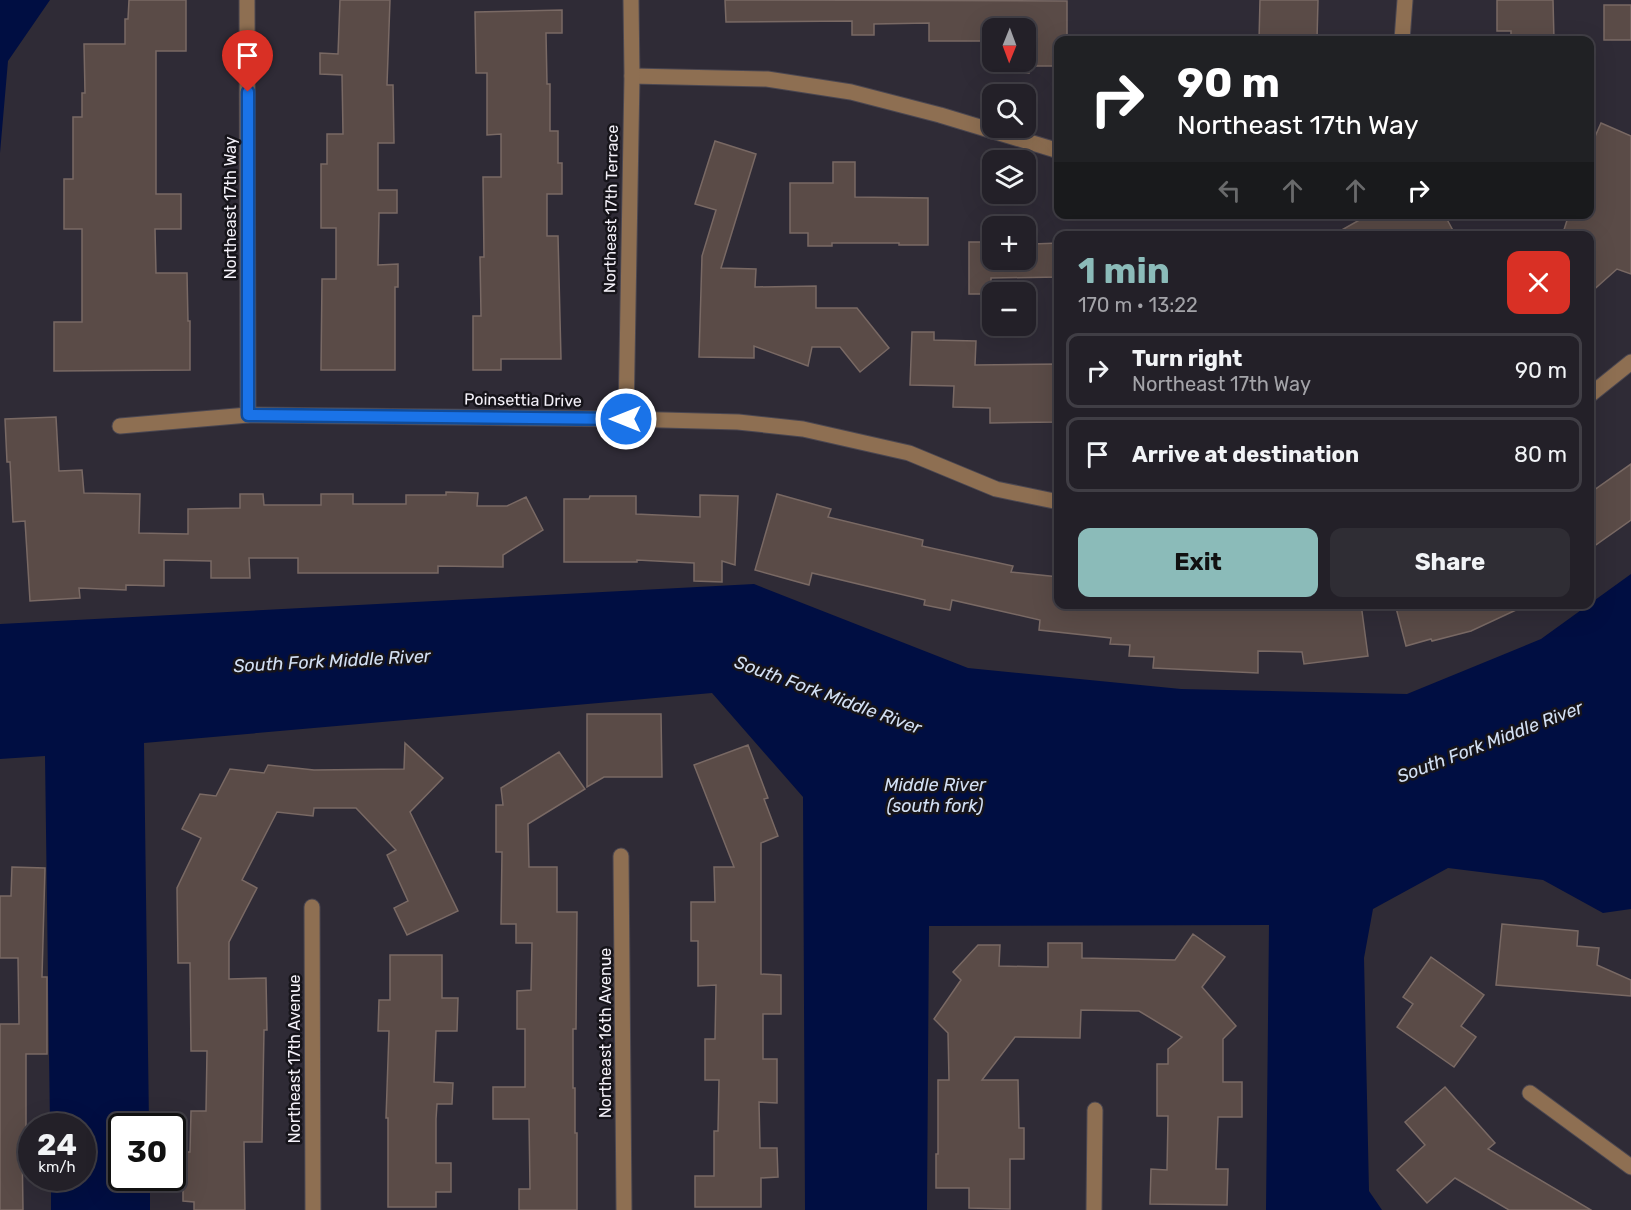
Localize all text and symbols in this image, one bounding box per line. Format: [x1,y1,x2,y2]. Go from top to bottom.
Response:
north arrow [982,18,1036,72]
map controls [982,18,1036,336]
pin [222,30,273,92]
icon: arrive [231,39,264,72]
text: 90 m [1177,58,1280,108]
icon: right [1078,60,1156,138]
button: search [982,84,1036,138]
text: Northeast 17th Way [1177,109,1419,141]
street label: Northeast 17th Terrace [600,125,622,293]
street label: Northeast 17th Way [221,136,240,280]
button: layers [982,150,1036,204]
icon: left [1213,174,1246,207]
icon: ahead [1276,174,1309,207]
icon: ahead [1339,174,1372,207]
icon: right [1402,174,1435,207]
button: + [982,216,1036,270]
text: 1 min [1078,249,1170,292]
button: close [1507,251,1570,314]
button: − [982,282,1036,336]
text: 170 m · 13:22 [1078,293,1198,317]
text: Turn right [1132,345,1242,372]
icon: right [1081,354,1114,387]
text: 90 m [1515,357,1567,384]
text: Northeast 17th Way [1132,372,1311,396]
position arrow [594,387,658,451]
street label: Poinsettia Drive [464,389,582,411]
icon: arrive [1081,438,1114,471]
text: Arrive at destination [1132,441,1359,468]
text: 80 m [1514,441,1567,468]
button: Exit [1078,528,1318,597]
button: Share [1330,528,1570,597]
water label: South Fork Middle River [233,645,432,677]
water label: South Fork Middle River [731,651,926,739]
water label: South Fork Middle River [1394,696,1587,788]
water label: Middle River (south fork) [884,774,987,817]
street label: Northeast 16th Avenue [596,948,615,1118]
street label: Northeast 17th Avenue [285,974,304,1144]
speed limit sign: 30 [108,1113,186,1191]
text: 24 [37,1127,77,1163]
text: km/h [38,1158,76,1176]

